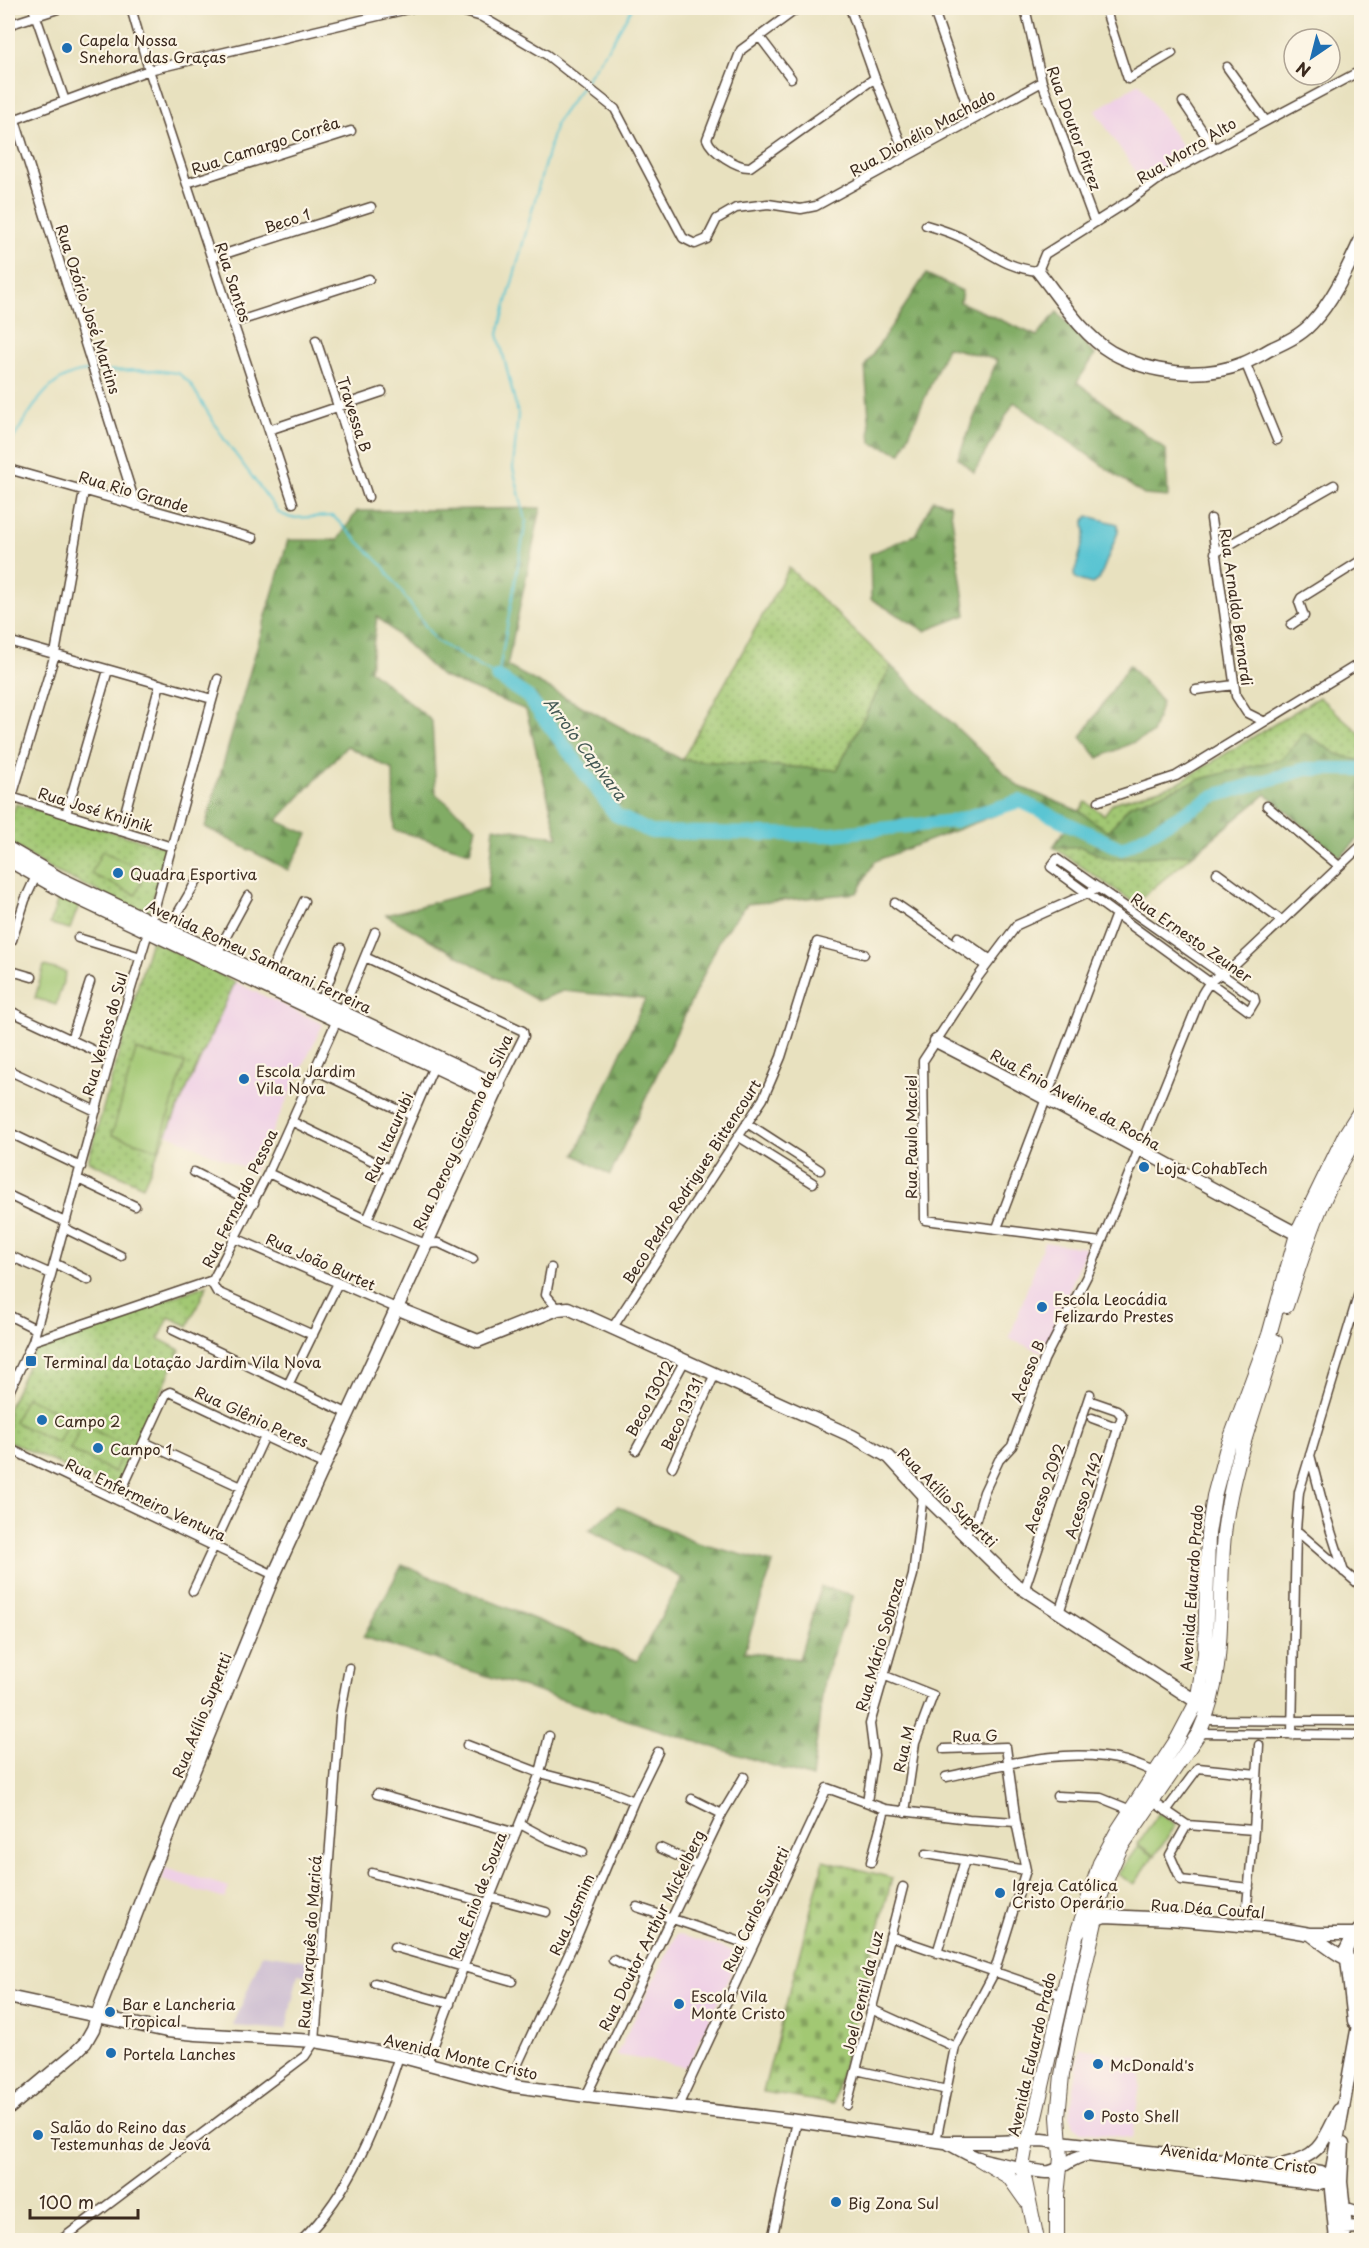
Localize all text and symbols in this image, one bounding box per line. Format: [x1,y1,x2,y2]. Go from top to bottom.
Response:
north arrow [1282,27,1342,87]
place label: Capela Nossa Snehora das Graças [79,28,226,68]
marker: Capela Nossa Snehora das Graças [60,41,74,55]
text: N [1291,57,1315,84]
street label: Rua Doutor Pitrez [1042,63,1108,193]
street label: Rua Dionélio Machado [845,82,999,182]
street label: Rua Camargo Corrêa [188,110,343,180]
street label: Rua Morro Alto [1132,111,1240,189]
street label: Beco 1 [261,202,313,238]
street label: Rua Ozório José Martins [51,221,127,397]
street label: Rua Santos [210,239,258,325]
street label: Travessa B [332,373,378,455]
street label: Rua Rio Grande [76,464,192,518]
street label: Rua Arnaldo Bernardi [1215,527,1259,687]
water label: Arroio Capivara [539,691,633,805]
street label: Rua José Knijnik [36,781,156,837]
place label: Quadra Esportiva [130,862,258,885]
marker: Quadra Esportiva [111,866,125,880]
street label: Rua Ernesto Zeuner [1127,886,1257,988]
street label: Avenida Romeu Samarani Ferreira [143,894,376,1019]
street label: Rua Ventos do Sul [75,969,133,1099]
street label: Rua Derocy Giacomo da Silva [406,1029,518,1234]
street label: Rua Ênio Aveline da Rocha [987,1043,1166,1156]
place label: Escola Jardim Vila Nova [256,1059,356,1099]
marker: Escola Jardim Vila Nova [237,1072,251,1086]
street label: Beco Pedro Rodrigues Bittencourt [616,1074,766,1288]
street label: Rua Paulo Maciel [899,1075,922,1199]
street label: Rua Itacurubi [358,1088,418,1186]
street label: Rua Fernando Pessoa [195,1124,283,1271]
place label: Loja CohabTech [1156,1156,1268,1179]
marker: Loja CohabTech [1137,1160,1151,1174]
street label: Rua João Burtet [262,1226,380,1296]
place label: Escola Leocádia Felizardo Prestes [1054,1287,1174,1327]
marker: Escola Leocádia Felizardo Prestes [1035,1300,1049,1314]
street label: Acesso B [1004,1336,1050,1406]
place label: Terminal da Lotação Jardim Vila Nova [43,1350,322,1373]
marker: Terminal da Lotação Jardim Vila Nova [24,1354,38,1368]
street label: Beco 13012 [619,1356,679,1440]
street label: Beco 13131 [654,1374,708,1454]
street label: Rua Glênio Peres [191,1380,313,1453]
place label: Campo 2 [54,1409,120,1432]
marker: Campo 2 [35,1413,49,1427]
place label: Campo 1 [110,1437,172,1460]
street label: Acesso 2092 [1018,1440,1070,1536]
marker: Campo 1 [91,1441,105,1455]
street label: Rua Atílio Supertti [893,1442,1003,1552]
street label: Acesso 2142 [1058,1449,1108,1541]
street label: Rua Enfermeiro Ventura [62,1452,231,1547]
street label: Avenida Eduardo Prado [1174,1504,1208,1672]
street label: Rua Mário Sobroza [849,1574,909,1714]
street label: Rua Atílio Supertti [165,1649,237,1781]
street label: Rua M [886,1723,920,1775]
street label: Rua G [952,1723,998,1747]
street label: Rua Doutor Arthur Mickelberg [592,1826,710,2034]
street label: Rua Ênio de Souza [442,1828,512,1962]
street label: Rua Carlos Superti [716,1843,794,1975]
street label: Rua Marquês do Maricá [291,1854,327,2029]
street label: Rua Jasmim [543,1869,599,1959]
place label: Igreja Católica Cristo Operário [1012,1873,1124,1913]
marker: Igreja Católica Cristo Operário [993,1886,1007,1900]
street label: Rua Déa Coufal [1150,1893,1266,1923]
street label: Joel Gentil da Luz [836,1928,888,2056]
street label: Avenida Eduardo Prado [1001,1970,1061,2138]
place label: Escola Vila Monte Cristo [691,1984,785,2024]
place label: Bar e Lancheria Tropical [122,1992,236,2032]
marker: Escola Vila Monte Cristo [672,1997,686,2011]
marker: Bar e Lancheria Tropical [103,2005,117,2019]
street label: Avenida Monte Cristo [382,2027,540,2085]
place label: Portela Lanches [123,2042,236,2065]
marker: Portela Lanches [104,2046,118,2060]
place label: McDonald's [1110,2053,1194,2076]
marker: McDonald's [1091,2057,1105,2071]
place label: Posto Shell [1101,2104,1179,2127]
marker: Posto Shell [1082,2108,1096,2122]
place label: Salão do Reino das Testemunhas de Jeová [50,2115,211,2155]
marker: Salão do Reino das Testemunhas de Jeová [31,2128,45,2142]
street label: Avenida Monte Cristo [1160,2137,1318,2179]
scale bar [30,2182,138,2220]
text: 100 m [39,2188,94,2215]
place label: Big Zona Sul [848,2191,939,2214]
marker: Big Zona Sul [829,2195,843,2209]

